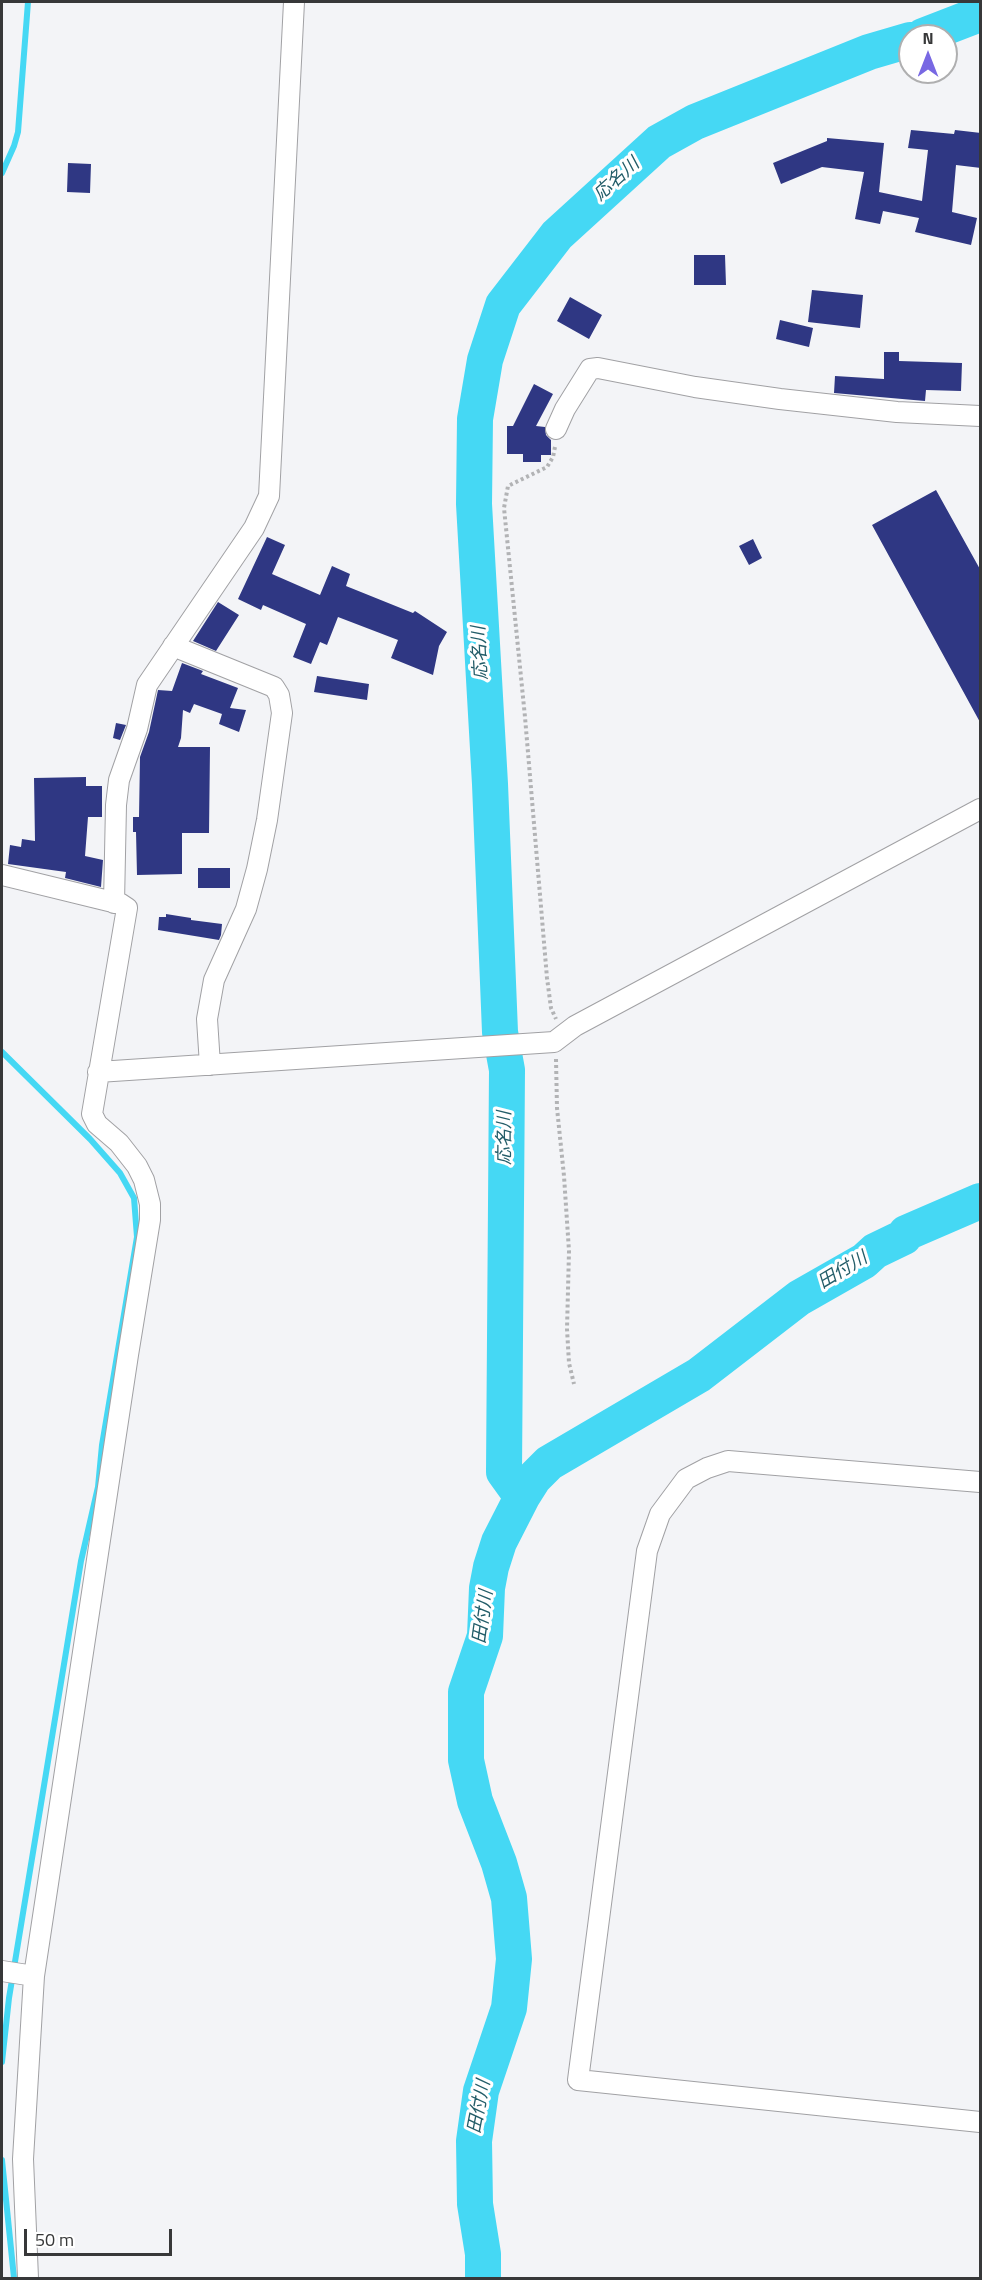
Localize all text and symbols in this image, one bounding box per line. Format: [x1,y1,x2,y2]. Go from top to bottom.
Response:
north arrow [898,24,958,84]
text: N [922,26,934,50]
water label: 応名川 [590,154,644,206]
water label: 応名川 [469,625,493,681]
water label: 応名川 [495,1111,517,1165]
water label: 田付川 [814,1248,872,1294]
water label: 田付川 [470,1589,498,1645]
water label: 田付川 [464,2078,496,2136]
scale bar [27,2217,176,2255]
text: 50 m [35,2226,74,2253]

